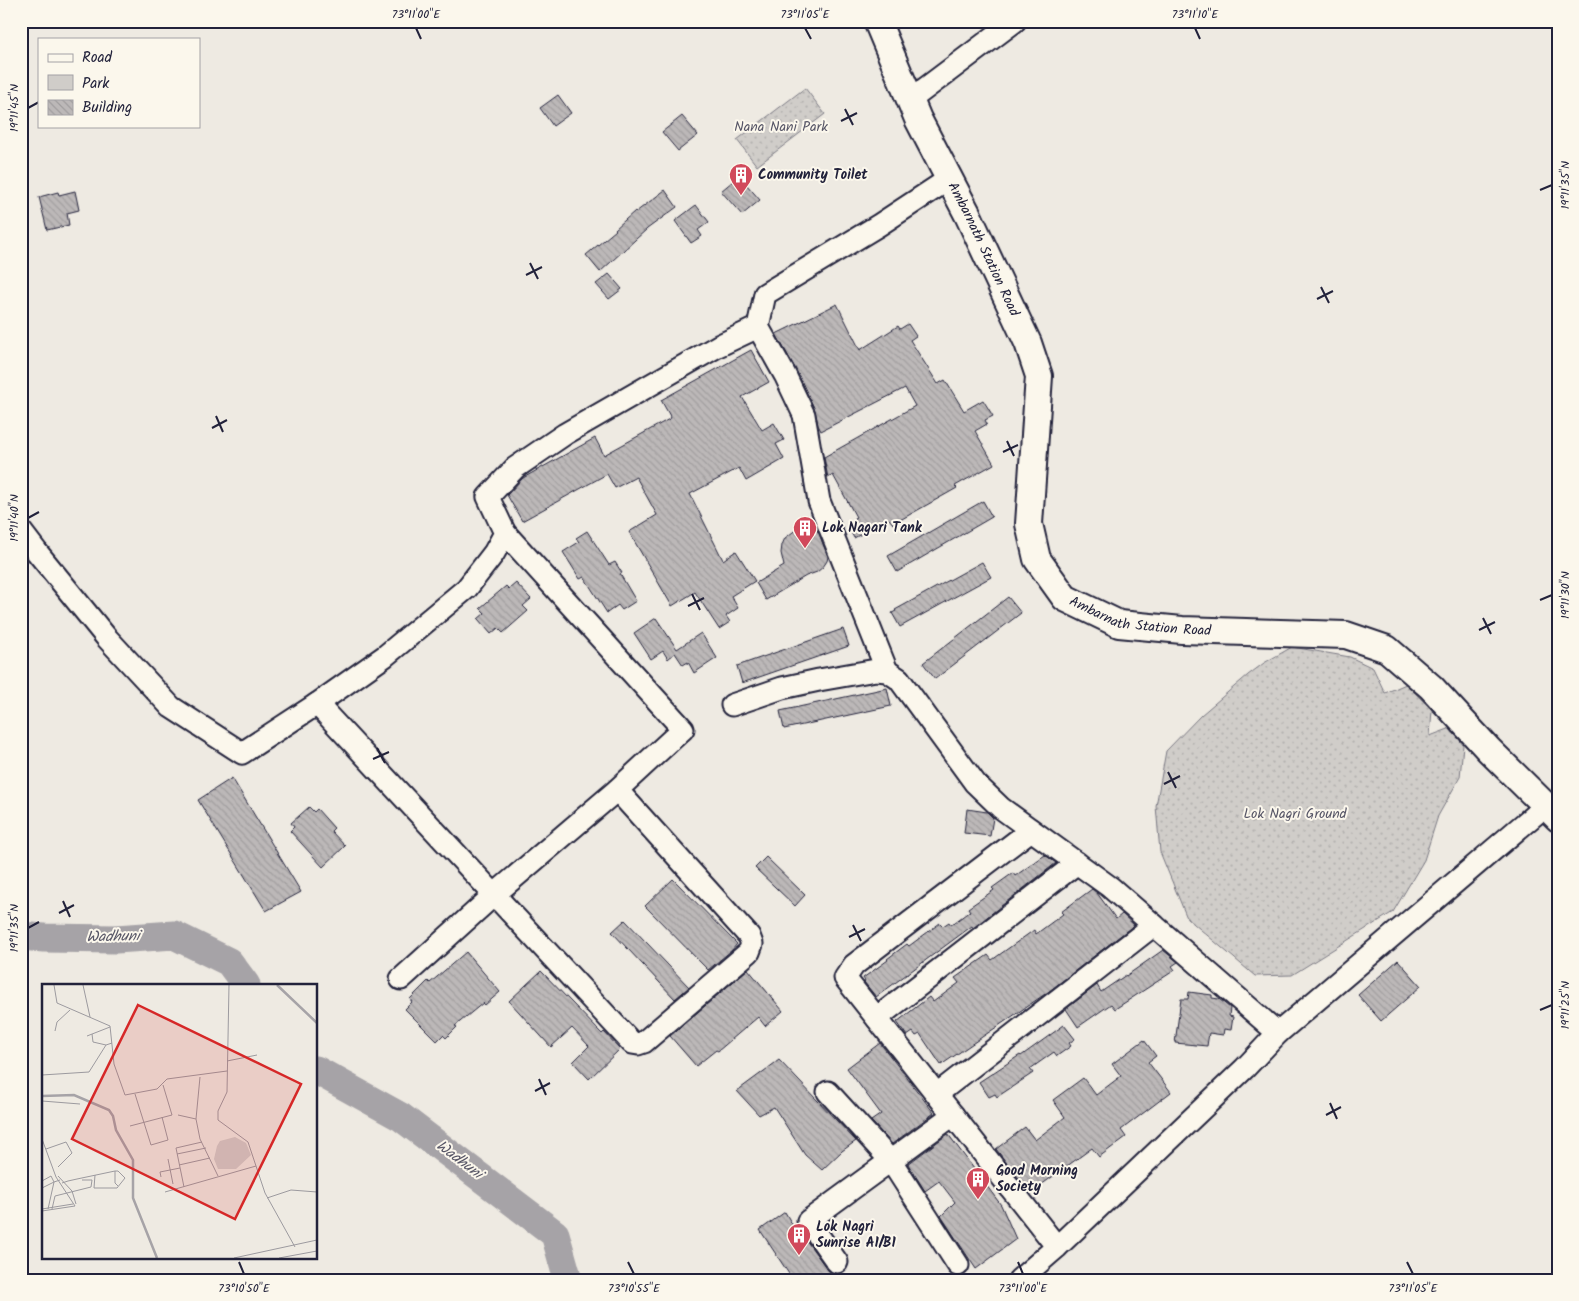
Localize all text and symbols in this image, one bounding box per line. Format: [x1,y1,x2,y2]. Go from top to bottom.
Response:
text: 73°11'00"E [392,5,441,24]
text: 73°11'05"E [780,5,831,24]
text: 73°11'10"E [1172,5,1219,24]
legend [38,38,200,128]
text: Road [82,46,113,70]
text: Park [82,72,110,96]
text: 19°11'45"N [5,84,24,132]
text: Building [82,96,132,120]
park label: Nana Nani Park [734,116,828,138]
text: 19°11'35"N [1556,161,1575,209]
building icon: Community Toilet [728,162,754,196]
place label: Community Toilet [758,164,868,186]
street label: Ambarnath Station Road [942,178,1025,321]
text: 19°11'40"N [5,494,24,542]
building icon: Lok Nagari Tank [792,515,818,549]
place label: Lok Nagari Tank [822,517,923,539]
text: 19°11'30"N [1556,571,1575,619]
street label: Ambarnath Station Road [1065,591,1213,642]
park label: Lok Nagri Ground [1243,803,1348,825]
text: 19°11'35"N [5,904,24,952]
water label: Wadhuni [86,924,143,949]
text: 19°11'25"N [1556,981,1575,1029]
inset map [42,984,318,1258]
water label: Wadhuni [431,1134,490,1188]
place label: Good Morning Society [996,1160,1078,1198]
building icon: Good Morning Society [965,1166,991,1200]
place label: Lok Nagri Sunrise A1/B1 [816,1216,896,1254]
building icon: Lok Nagri Sunrise A1/B1 [786,1222,812,1256]
text: 73°10'50"E [218,1279,271,1298]
text: 73°10'55"E [608,1279,661,1298]
text: 73°11'00"E [999,1279,1048,1298]
text: 73°11'05"E [1388,1279,1439,1298]

